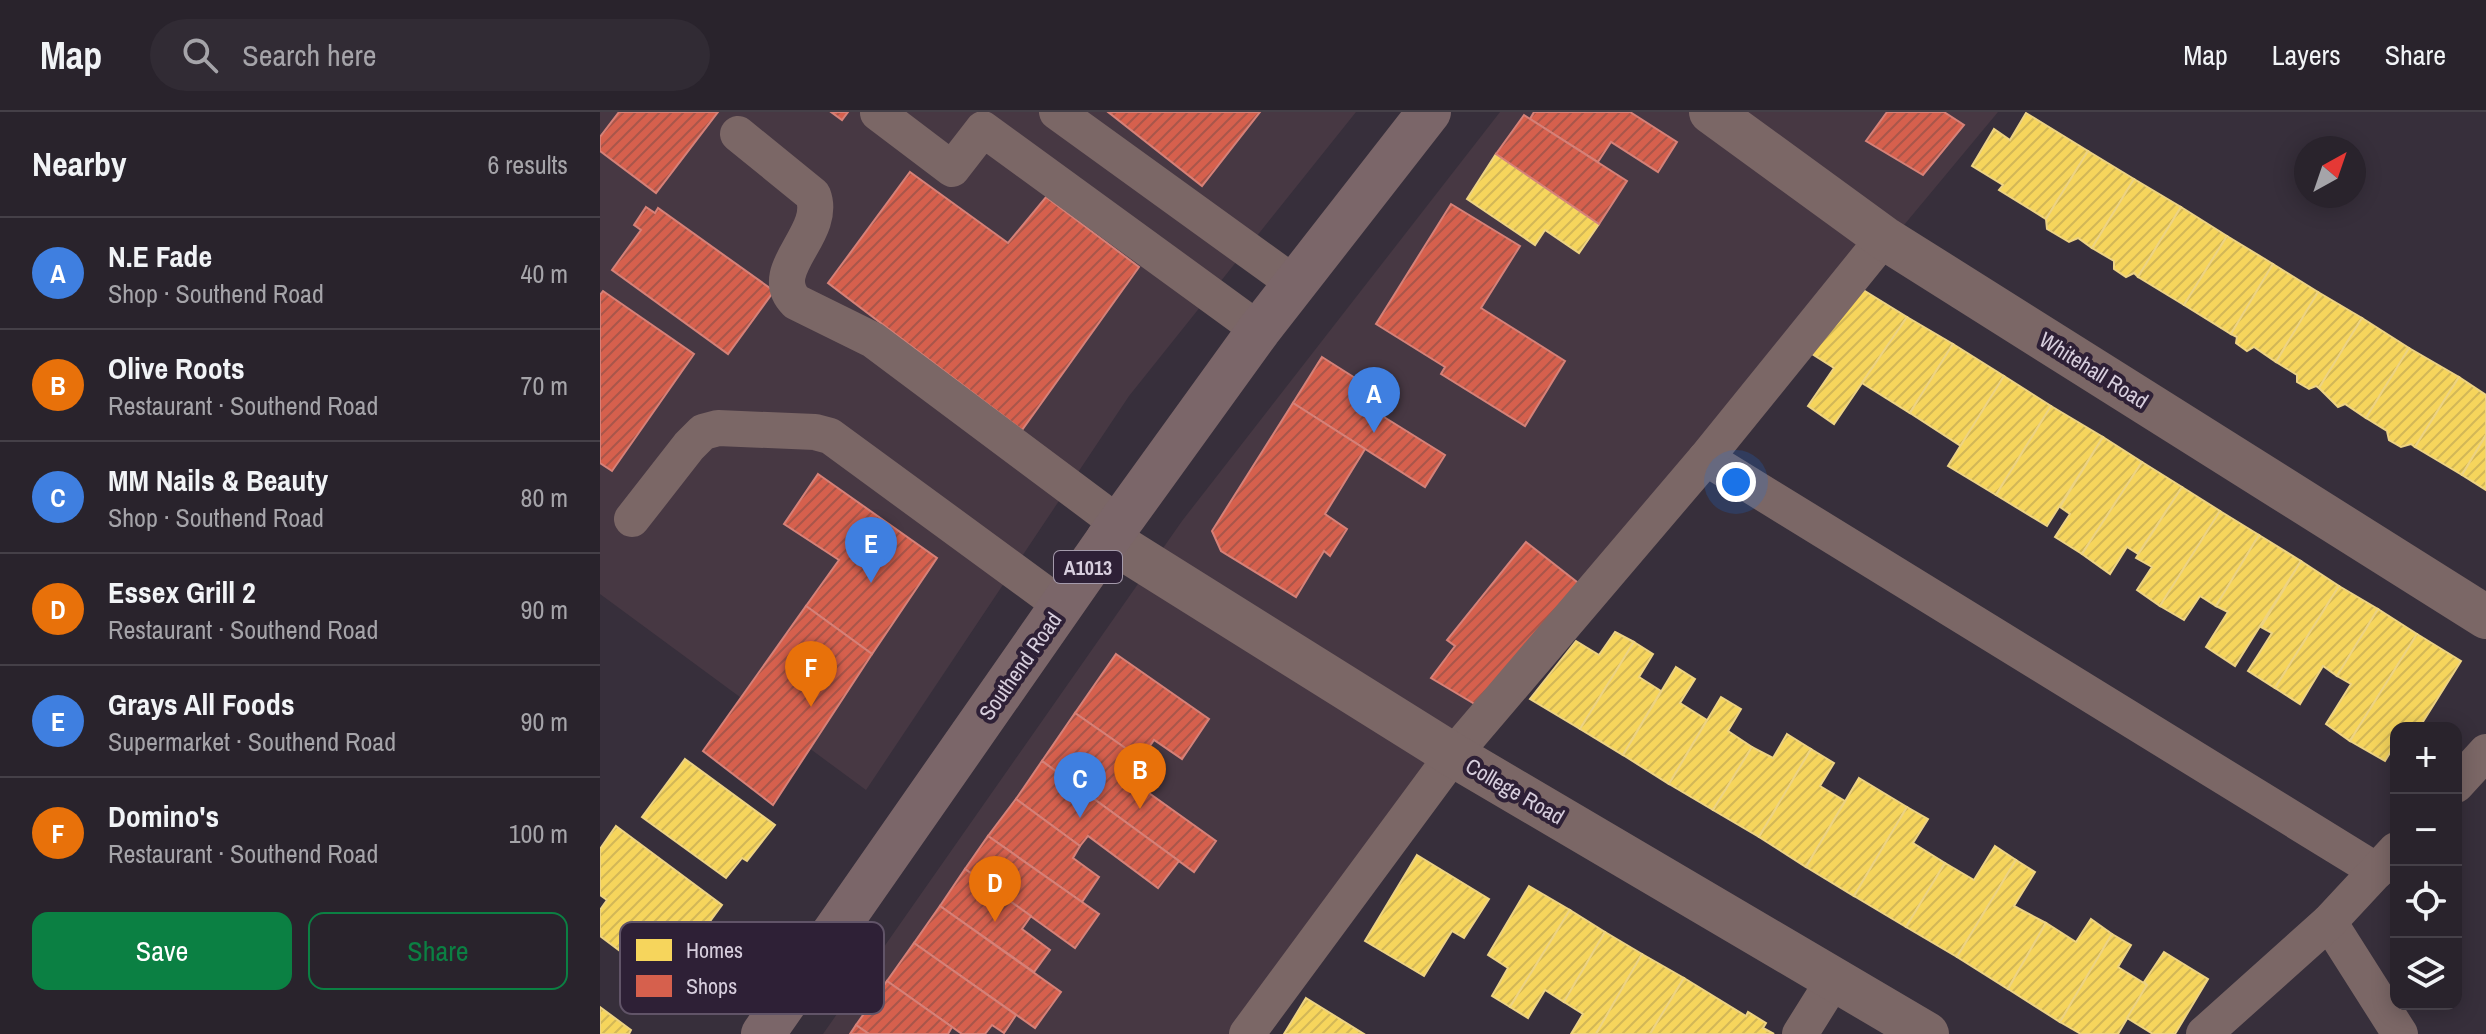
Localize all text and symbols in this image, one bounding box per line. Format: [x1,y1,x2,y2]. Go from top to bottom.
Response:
search box [150,19,710,91]
text: Map [40,30,102,81]
icon: search [178,33,222,77]
text: Search here [242,35,376,75]
text: Map [2183,36,2228,74]
text: Layers [2272,36,2341,74]
text: Share [2385,36,2446,74]
north arrow [2294,136,2366,208]
text: Nearby [32,141,127,187]
text: 6 results [487,147,568,182]
text: N.E Fade [108,236,212,276]
text: A [50,256,66,291]
text: 40 m [521,256,568,291]
text: Shop · Southend Road [108,276,324,311]
street label: Whitehall Road [2034,325,2154,415]
text: Olive Roots [108,348,245,388]
pin: A [1348,367,1400,433]
text: B [50,368,66,403]
text: 70 m [521,368,568,403]
text: Restaurant · Southend Road [108,388,378,423]
text: MM Nails & Beauty [108,460,328,500]
your location [1716,462,1756,502]
text: C [50,480,66,515]
text: 80 m [521,480,568,515]
text: Shop · Southend Road [108,500,324,535]
pin: E [845,517,897,583]
road number: A1013 [1054,551,1122,583]
text: Essex Grill 2 [108,572,256,612]
text: D [50,592,66,627]
text: 90 m [521,592,568,627]
street label: Southend Road [972,606,1068,726]
text: Restaurant · Southend Road [108,612,378,647]
pin: F [785,641,837,707]
text: Grays All Foods [108,684,295,724]
text: E [51,704,65,739]
text: 90 m [521,704,568,739]
map controls [2390,722,2462,1010]
button: + [2390,722,2462,794]
text: Supermarket · Southend Road [108,724,396,759]
pin: B [1114,743,1166,809]
street label: College Road [1460,751,1570,831]
pin: C [1054,752,1106,818]
button: − [2390,794,2462,866]
text: Domino's [108,796,219,836]
text: F [51,816,65,851]
text: 100 m [509,816,568,851]
text: Restaurant · Southend Road [108,836,378,871]
pin: D [969,856,1021,922]
button: locate [2390,866,2462,938]
button: Save [32,912,292,990]
button: Share [308,912,568,990]
legend [620,922,884,1014]
text: Homes [686,935,743,965]
button: layers [2390,938,2462,1010]
text: Shops [686,971,737,1001]

